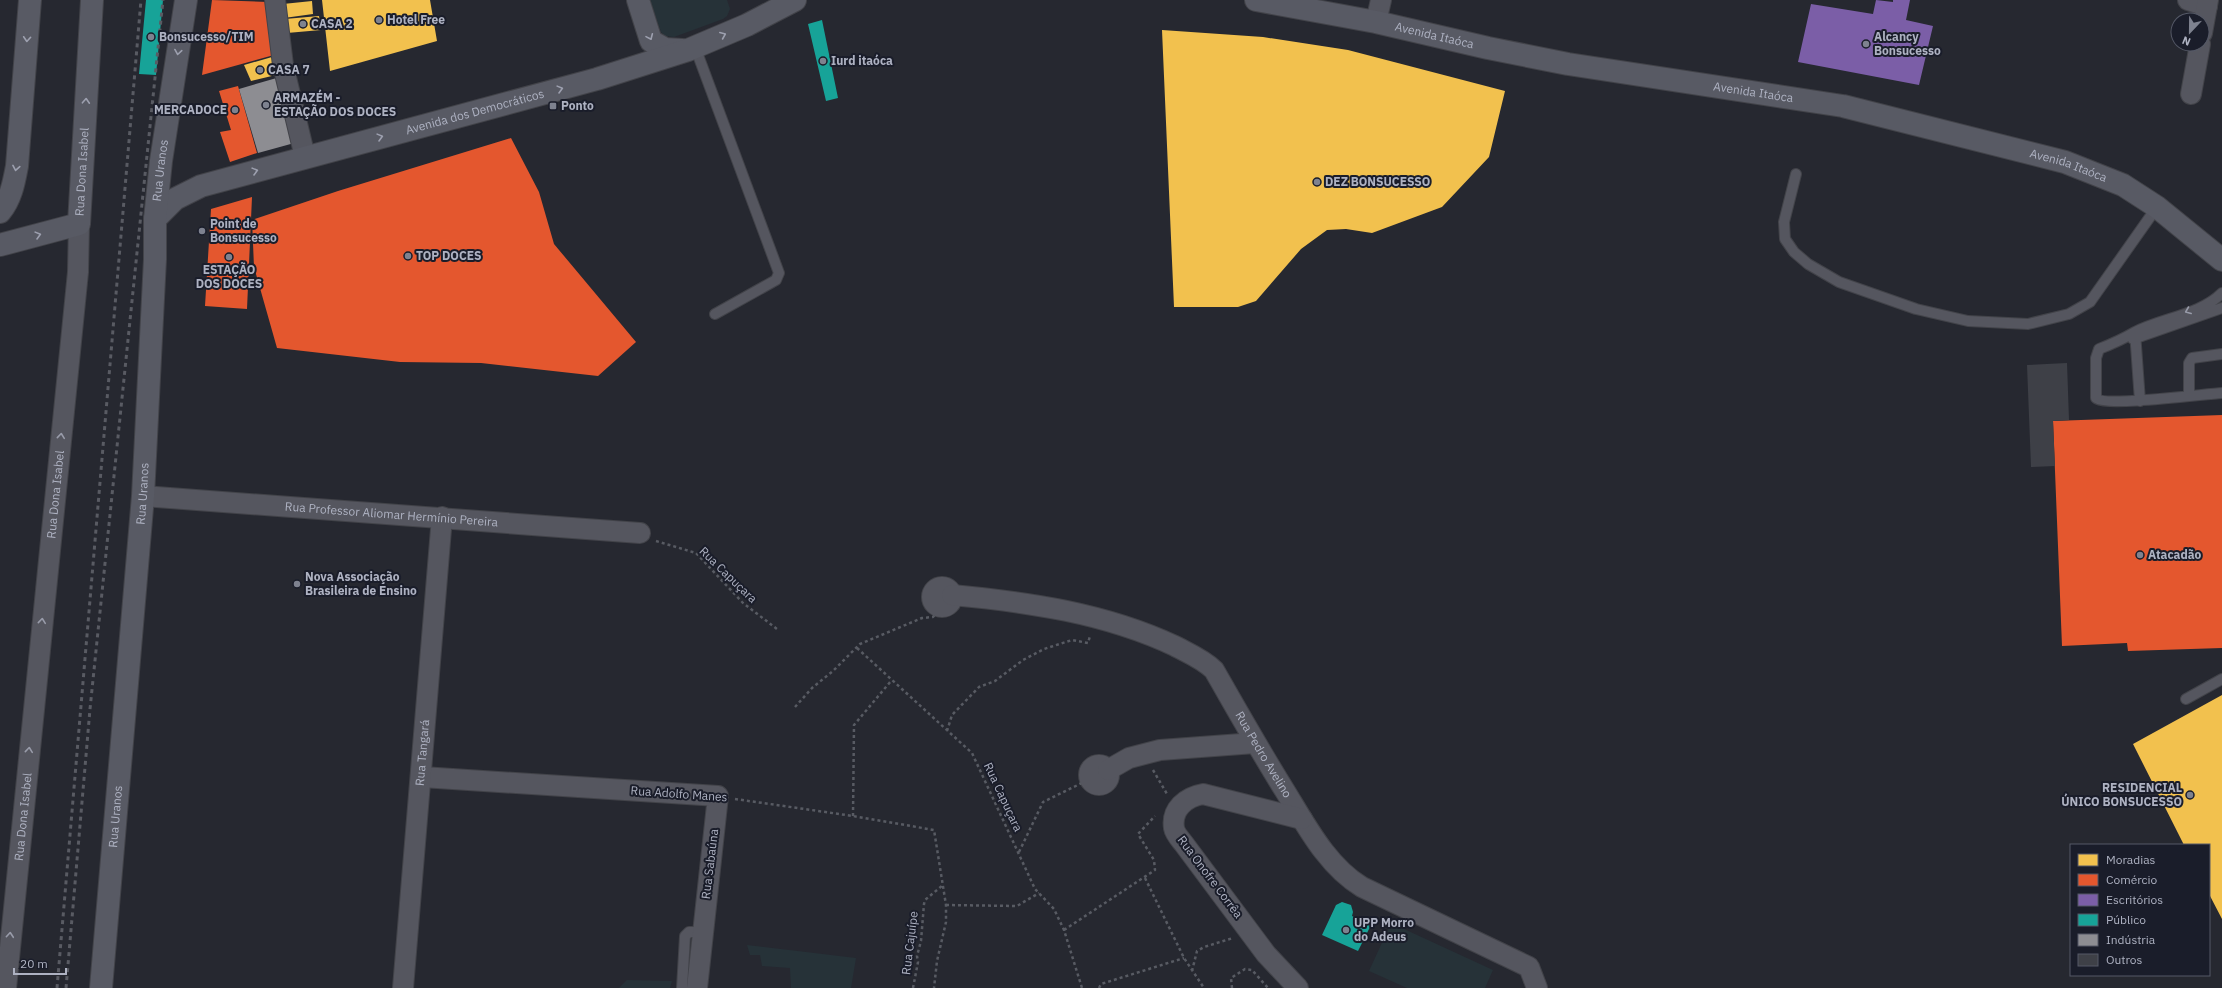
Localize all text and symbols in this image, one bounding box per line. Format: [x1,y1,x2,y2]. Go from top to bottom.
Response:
place label: Hotel Free [387,12,445,27]
north arrow [2170,12,2210,52]
marker: Hotel Free [374,15,384,25]
place label: CASA 2 [311,16,353,31]
marker: CASA 2 [298,19,308,29]
street label: Avenida Itaóca [1394,19,1476,52]
place label: Bonsucesso/TIM [159,29,254,44]
place label: Alcancy Bonsucesso [1874,29,1941,58]
marker: Bonsucesso/TIM [146,32,156,42]
one-way arrow [719,32,726,40]
one-way arrow [646,33,654,40]
text: N [2180,33,2193,49]
one-way arrow [23,36,32,42]
marker: Alcancy Bonsucesso [1861,39,1871,49]
one-way arrow [174,49,183,55]
place label: Iurd itaóca [831,53,893,68]
marker: Iurd itaóca [818,56,828,66]
place label: CASA 7 [268,62,310,77]
marker: CASA 7 [255,65,265,75]
street label: Avenida Itaóca [1712,78,1795,105]
street label: Avenida dos Democráticos [404,86,546,137]
one-way arrow [557,86,563,94]
place label: ARMAZÉM - ESTAÇÃO DOS DOCES [274,89,396,119]
one-way arrow [82,98,91,104]
place label: Ponto [561,98,594,113]
marker: ARMAZÉM - ESTAÇÃO DOS DOCES [261,100,271,110]
marker: Ponto [548,101,558,111]
place label: MERCADOCE [154,102,227,117]
marker: MERCADOCE [230,105,240,115]
street label: Rua Dona Isabel [71,127,92,216]
one-way arrow [376,133,383,142]
street label: Rua Uranos [149,138,171,202]
street label: Avenida Itaóca [2028,145,2110,185]
one-way arrow [13,165,21,172]
one-way arrow [251,167,258,176]
place label: DEZ BONSUCESSO [1325,174,1430,189]
marker: DEZ BONSUCESSO [1312,177,1322,187]
place label: Point de Bonsucesso [210,216,277,245]
marker: Point de Bonsucesso [197,226,207,236]
one-way arrow [34,231,41,240]
place label: TOP DOCES [416,248,482,263]
marker: TOP DOCES [403,251,413,261]
marker: ESTAÇÃO DOS DOCES [224,252,234,262]
place label: ESTAÇÃO DOS DOCES [196,261,262,291]
one-way arrow [2185,307,2192,315]
one-way arrow [56,433,65,439]
street label: Rua Dona Isabel [43,450,67,539]
street label: Rua Uranos [133,462,152,525]
street label: Rua Professor Aliomar Hermínio Pereira [284,499,499,529]
street label: Rua Capuçara [696,543,761,606]
place label: Atacadão [2148,547,2202,562]
marker: Atacadão [2135,550,2145,560]
place label: Nova Associação Brasileira de Ensino [305,569,417,598]
marker: Nova Associação Brasileira de Ensino [292,579,302,589]
one-way arrow [37,618,46,624]
street label: Rua Pedro Avelino [1232,709,1295,801]
street label: Rua Tangará [412,718,432,787]
one-way arrow [24,747,33,753]
street label: Rua Capuçara [981,760,1026,834]
street label: Rua Dona Isabel [11,772,35,862]
place label: RESIDENCIAL ÚNICO BONSUCESSO [2061,780,2182,809]
street label: Rua Adolfo Manes [630,783,728,804]
street label: Rua Uranos [105,785,125,848]
marker: RESIDENCIAL ÚNICO BONSUCESSO [2185,790,2195,800]
street label: Rua Sabaúna [698,827,721,900]
street label: Rua Onofre Corrêa [1175,833,1247,921]
legend [2070,844,2210,976]
text: Moradias [2106,852,2156,867]
text: Comércio [2106,872,2158,887]
text: Escritórios [2106,892,2163,907]
street label: Rua Cajuípe [898,910,921,976]
text: Público [2106,912,2146,927]
place label: UPP Morro do Adeus [1354,915,1414,944]
marker: UPP Morro do Adeus [1341,925,1351,935]
one-way arrow [6,932,15,938]
text: Indústria [2106,932,2156,947]
scale bar [14,950,66,976]
text: Outros [2106,952,2143,967]
text: 20 m [20,956,48,971]

